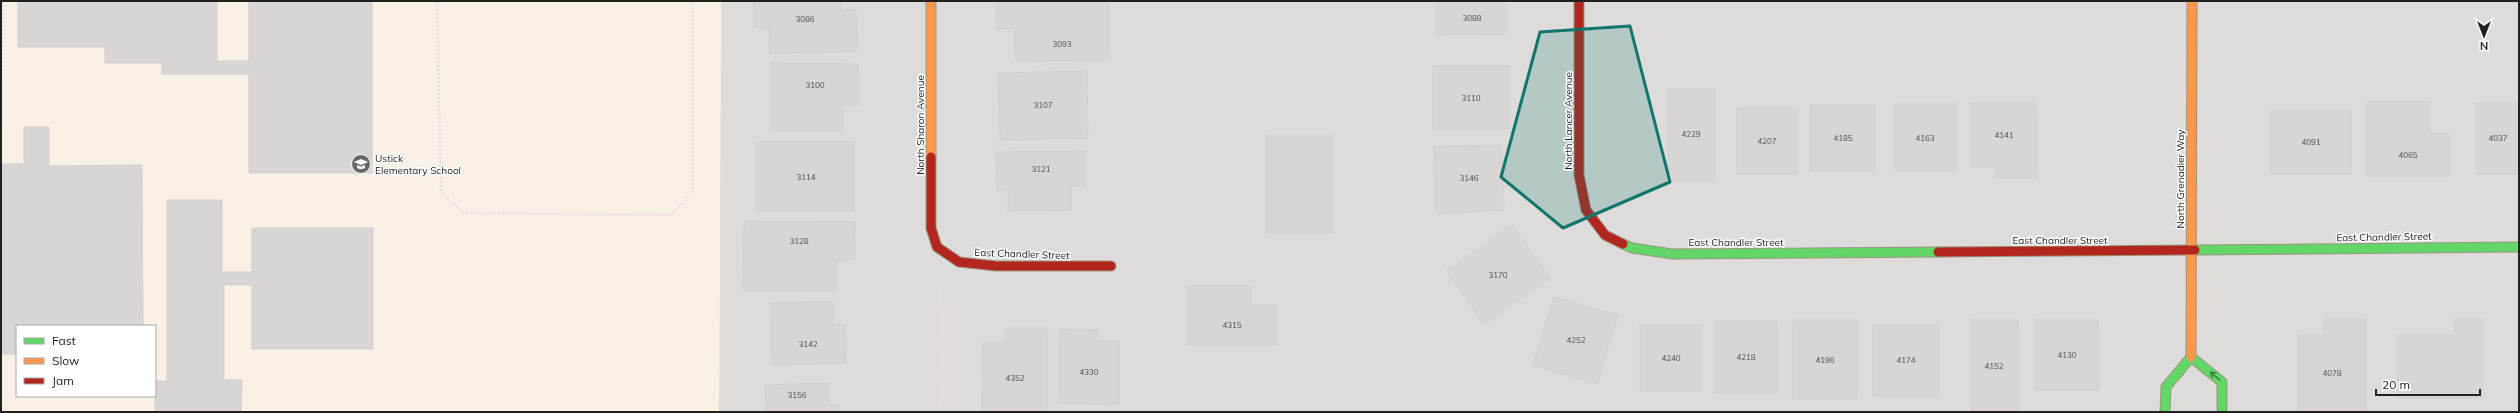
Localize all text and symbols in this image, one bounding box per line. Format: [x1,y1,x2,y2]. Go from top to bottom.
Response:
house number: 3088 [1462,13,1482,23]
house number: 3086 [795,14,815,24]
north arrow [2464,16,2504,56]
house number: 3093 [1052,39,1072,49]
text: N [2480,39,2488,53]
street label: North Lancer Avenue [1562,72,1575,170]
street label: North Sharon Avenue [914,75,927,175]
house number: 3100 [805,80,825,90]
house number: 3110 [1461,93,1481,103]
house number: 3107 [1033,100,1053,110]
house number: 4229 [1681,129,1701,139]
street label: North Grenadier Way [2174,129,2187,229]
house number: 4141 [1994,130,2014,140]
house number: 4185 [1833,133,1853,143]
house number: 4163 [1915,133,1935,143]
house number: 4037 [2488,133,2508,143]
house number: 4207 [1757,136,1777,146]
house number: 4091 [2301,137,2321,147]
house number: 4065 [2398,150,2418,160]
place label: Ustick Elementary School [375,152,461,177]
school or university icon: Ustick Elementary School [350,153,372,175]
house number: 3121 [1031,164,1051,174]
house number: 3114 [796,172,816,182]
house number: 3146 [1459,173,1479,183]
street label: East Chandler Street [2336,230,2432,244]
street label: East Chandler Street [2012,234,2108,247]
house number: 3128 [789,236,809,246]
street label: East Chandler Street [1688,236,1784,249]
street label: East Chandler Street [974,246,1070,262]
house number: 3170 [1488,270,1508,280]
house number: 4315 [1222,320,1242,330]
legend [16,325,156,397]
text: Fast [52,333,76,348]
house number: 4252 [1566,335,1586,345]
house number: 3142 [798,339,818,349]
house number: 4130 [2057,350,2077,360]
house number: 4218 [1736,352,1756,362]
text: Slow [52,353,80,368]
house number: 4240 [1661,353,1681,363]
house number: 4196 [1815,355,1835,365]
house number: 4174 [1896,355,1916,365]
house number: 4152 [1984,361,2004,371]
house number: 4330 [1079,367,1099,377]
house number: 4078 [2322,368,2342,378]
scale bar [2376,371,2480,397]
one-way arrow [2209,372,2220,381]
text: Jam [52,373,74,388]
house number: 4352 [1005,373,1025,383]
text: 20 m [2382,377,2410,392]
house number: 3156 [787,390,807,400]

